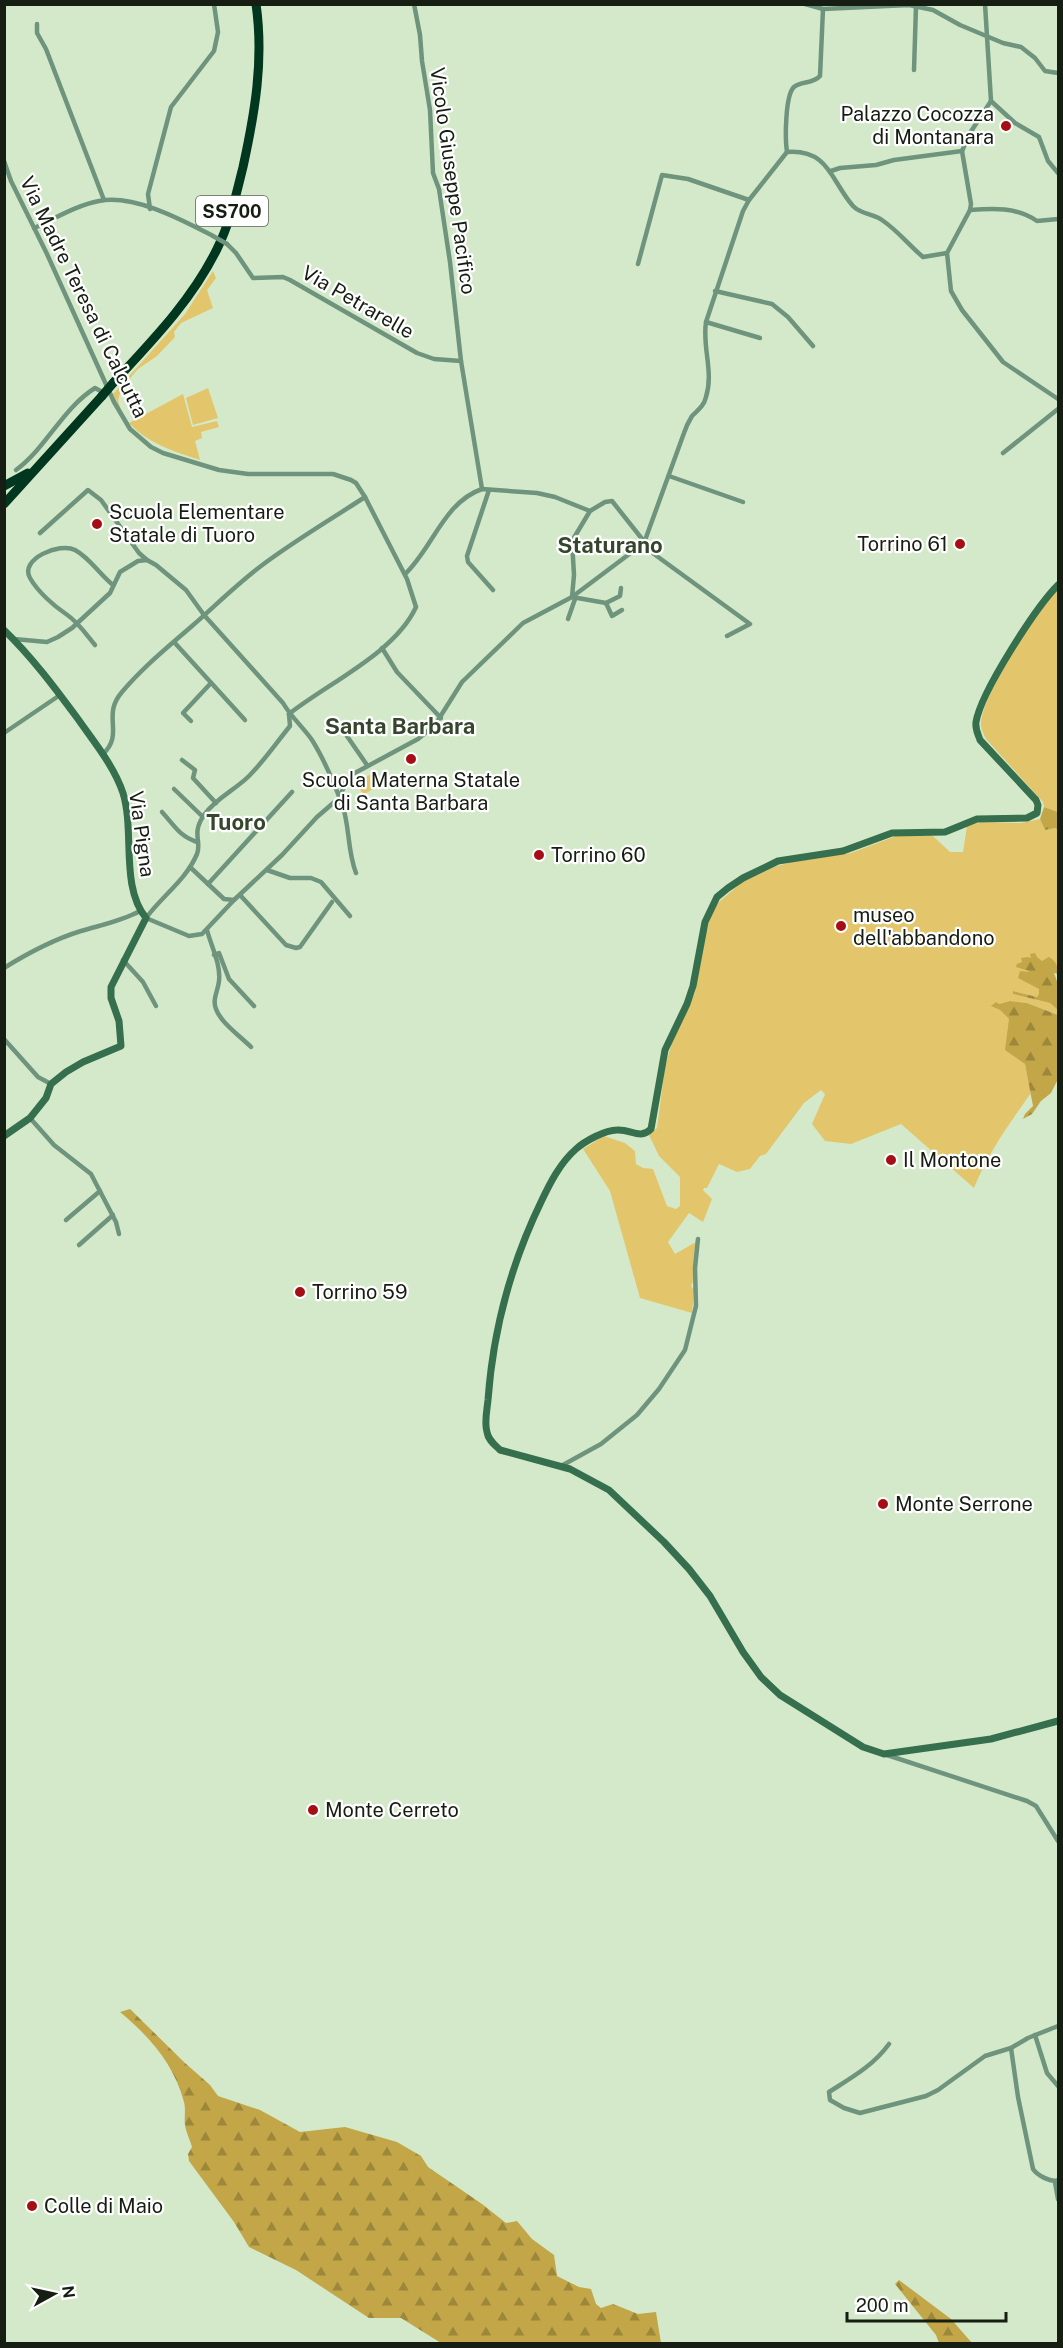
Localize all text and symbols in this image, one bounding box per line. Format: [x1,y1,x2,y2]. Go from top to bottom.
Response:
street label: Vicolo Giuseppe Pacifico [425,66,481,296]
place label: Palazzo Cocozza di Montanara [841,102,994,149]
marker: Palazzo Cocozza di Montanara [999,119,1013,133]
street label: Via Madre Teresa di Calcutta [15,172,153,422]
road number: SS700 [196,196,268,226]
street label: Via Petrarelle [298,260,418,344]
place label: Scuola Elementare Statale di Tuoro [109,500,285,547]
marker: Scuola Elementare Statale di Tuoro [90,517,104,531]
district label: Staturano [557,532,663,558]
place label: Torrino 61 [857,532,948,556]
marker: Torrino 61 [953,537,967,551]
district label: Santa Barbara [325,713,475,739]
marker: Scuola Materna Statale di Santa Barbara [404,752,418,766]
place label: Scuola Materna Statale di Santa Barbara [302,768,520,815]
street label: Via Pigna [124,789,160,879]
district label: Tuoro [206,809,266,835]
place label: Torrino 60 [551,843,646,867]
marker: Torrino 60 [532,848,546,862]
place label: museo dell'abbandono [853,903,995,950]
marker: museo dell'abbandono [834,919,848,933]
place label: Il Montone [903,1148,1001,1172]
marker: Il Montone [884,1153,898,1167]
place label: Torrino 59 [312,1280,407,1304]
marker: Torrino 59 [293,1285,307,1299]
place label: Monte Serrone [895,1492,1033,1516]
marker: Monte Serrone [876,1497,890,1511]
place label: Monte Cerreto [325,1798,459,1822]
marker: Monte Cerreto [306,1803,320,1817]
place label: Colle di Maio [44,2194,163,2218]
marker: Colle di Maio [25,2199,39,2213]
north arrow [24,2264,84,2324]
text: N [58,2284,79,2300]
scale bar [847,2285,1006,2323]
text: 200 m [856,2295,909,2316]

